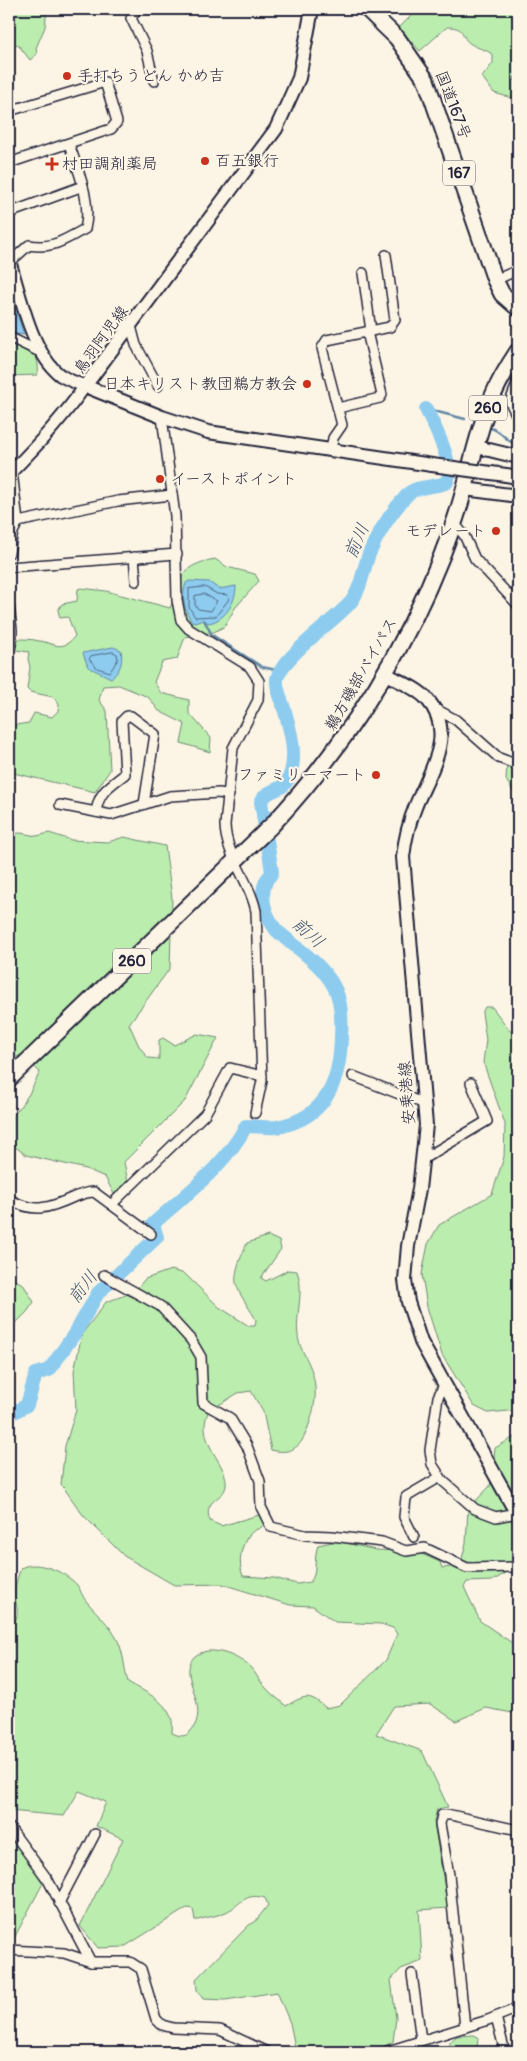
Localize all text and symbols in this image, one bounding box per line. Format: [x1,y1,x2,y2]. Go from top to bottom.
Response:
place label: 手打ちうどん かめ吉 [77,66,225,86]
street label: 国道167号 [431,68,475,142]
marker: 手打ちうどん かめ吉 [61,70,73,82]
place label: 百五銀行 [215,151,279,171]
place label: 村田調剤薬局 [62,154,158,174]
marker: 百五銀行 [199,155,211,167]
marker: 村田調剤薬局 [46,158,58,170]
road number: 167 [443,160,475,186]
street label: 鳥羽阿児線 [69,302,133,378]
place label: 日本キリスト教団鵜方教会 [104,374,297,394]
marker: 日本キリスト教団鵜方教会 [301,378,313,390]
road number: 260 [469,396,507,420]
place label: イーストポイント [170,469,297,489]
marker: イーストポイント [154,473,166,485]
water label: 前川 [339,520,375,562]
place label: モデレート [405,521,486,541]
marker: モデレート [490,525,502,537]
street label: 鵜方磯部バイパス [320,614,402,734]
place label: ファミリーマート [238,765,366,785]
marker: ファミリーマート [370,769,382,781]
water label: 前川 [287,912,329,954]
road number: 260 [113,948,151,974]
street label: 安乗港線 [395,1060,419,1126]
water label: 前川 [63,1266,103,1308]

